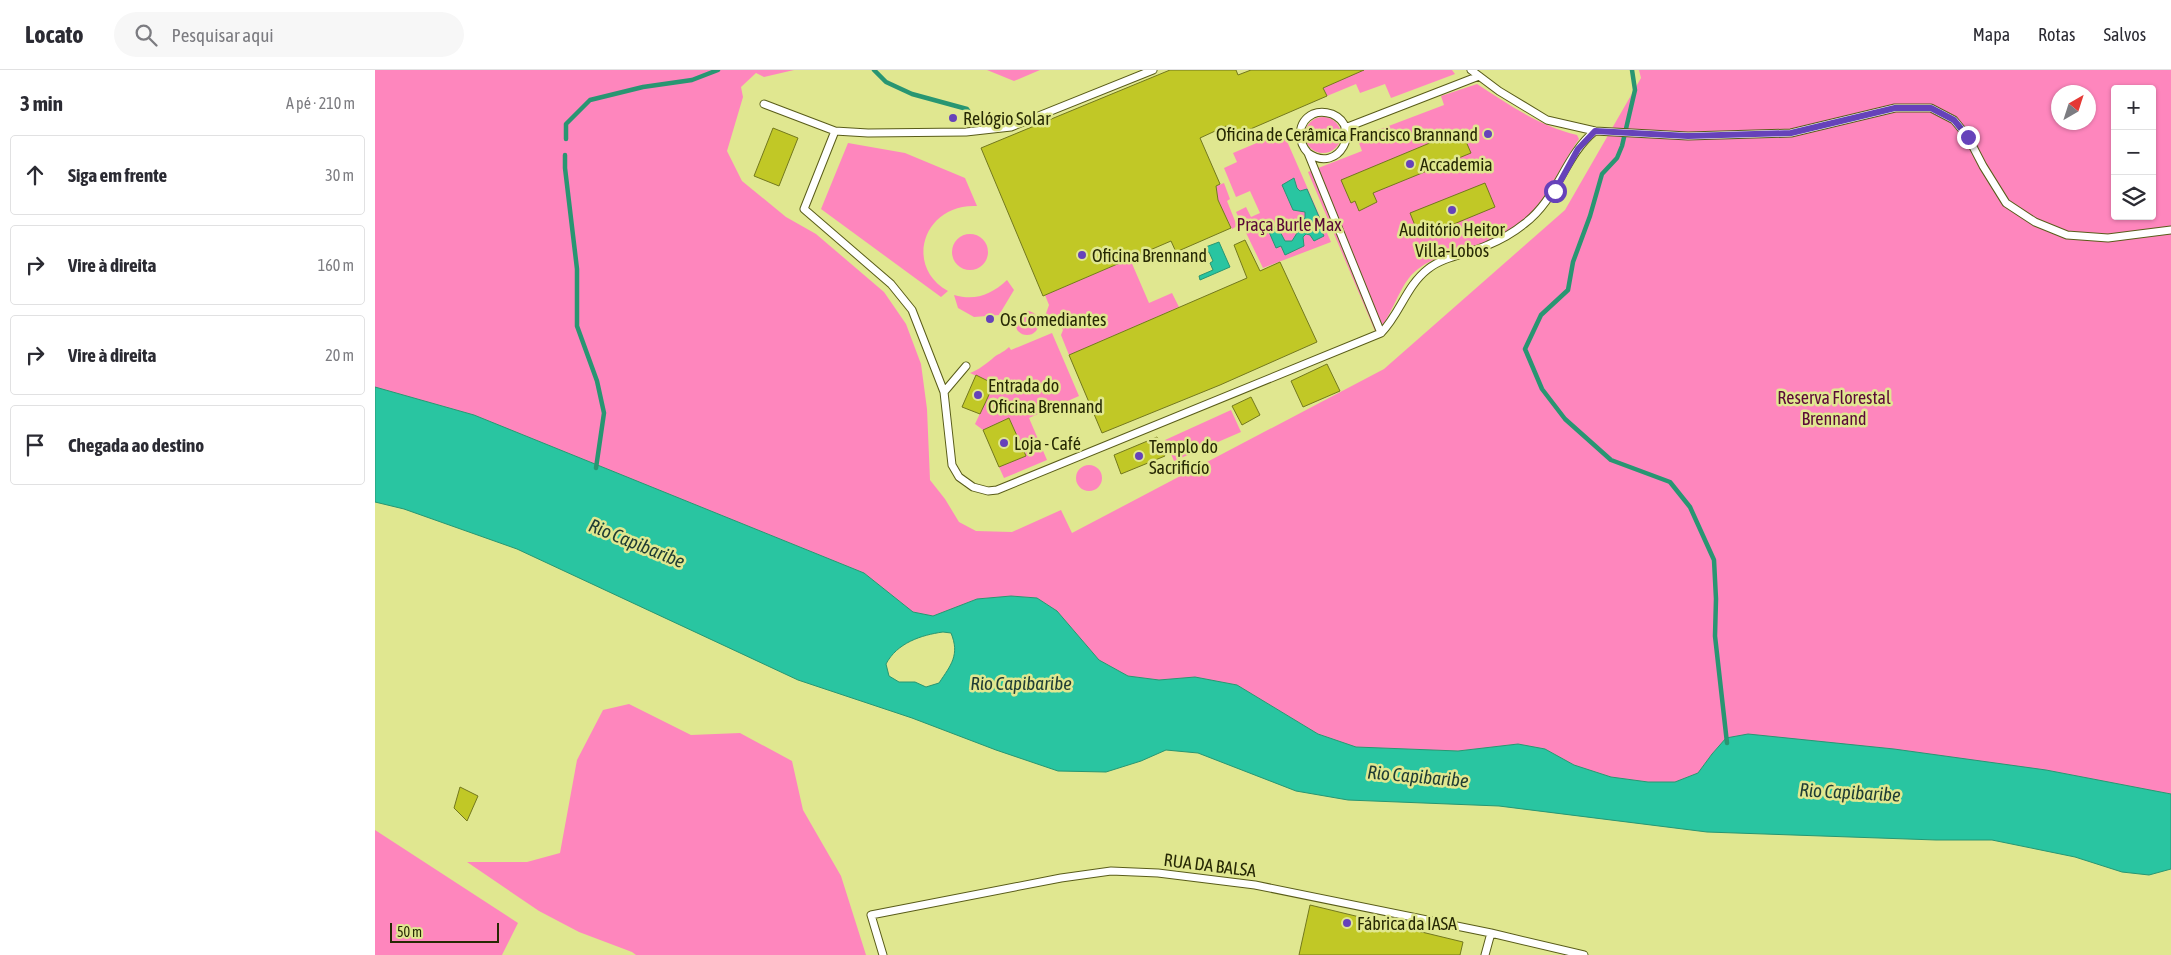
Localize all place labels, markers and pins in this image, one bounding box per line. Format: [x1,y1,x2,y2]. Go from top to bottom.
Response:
place label: Relógio Solar [963,108,1051,129]
marker: Relógio Solar [947,112,959,124]
place label: Oficina de Cerâmica Francisco Brannand [1216,124,1478,145]
marker: Oficina de Cerâmica Francisco Brannand [1482,128,1494,140]
place label: Accademia [1420,154,1493,175]
marker: Accademia [1404,158,1416,170]
marker: Auditório Heitor Villa-Lobos [1446,204,1458,216]
place label: Auditório Heitor Villa-Lobos [1399,219,1505,261]
place label: Oficina Brennand [1092,245,1207,266]
marker: Oficina Brennand [1076,249,1088,261]
place label: Os Comediantes [1000,309,1106,330]
marker: Os Comediantes [984,313,996,325]
place label: Entrada do Oficina Brennand [988,375,1103,417]
marker: Entrada do Oficina Brennand [972,389,984,401]
place label: Loja - Café [1014,433,1081,454]
place label: Templo do Sacrificío [1149,436,1218,478]
marker: Loja - Café [998,437,1010,449]
marker: Templo do Sacrificío [1133,450,1145,462]
place label: Fábrica da IASA [1357,913,1457,934]
marker: Fábrica da IASA [1341,917,1353,929]

